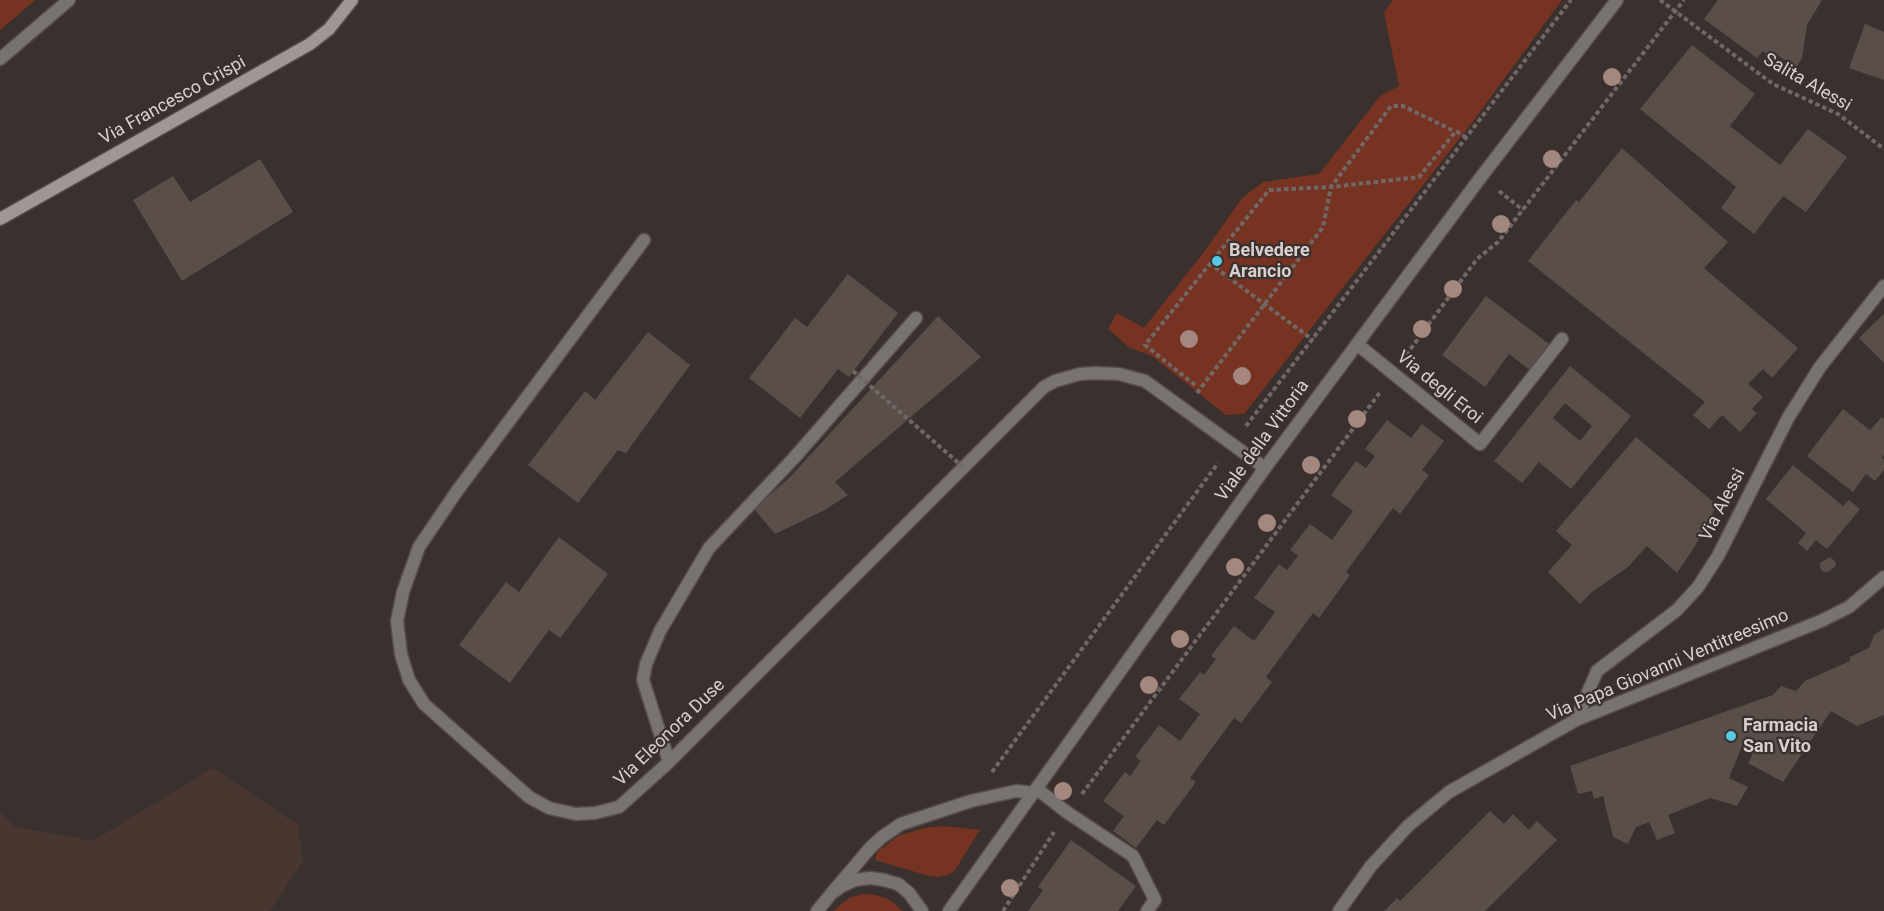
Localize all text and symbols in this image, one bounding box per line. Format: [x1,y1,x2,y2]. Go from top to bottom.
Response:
street label: Salita Alessi [1759,49,1855,117]
street label: Via Francesco Crispi [96,52,250,150]
place label: Belvedere Arancio [1229,240,1310,282]
marker: Belvedere Arancio [1210,254,1224,268]
street label: Via degli Eroi [1392,347,1486,429]
street label: Viale della Vittoria [1212,376,1314,506]
street label: Via Alessi [1696,465,1750,545]
street label: Via Papa Giovanni Ventitreesimo [1544,605,1792,727]
street label: Via Eleonora Duse [610,675,730,791]
place label: Farmacia San Vito [1743,715,1818,758]
marker: Farmacia San Vito [1724,729,1738,743]

